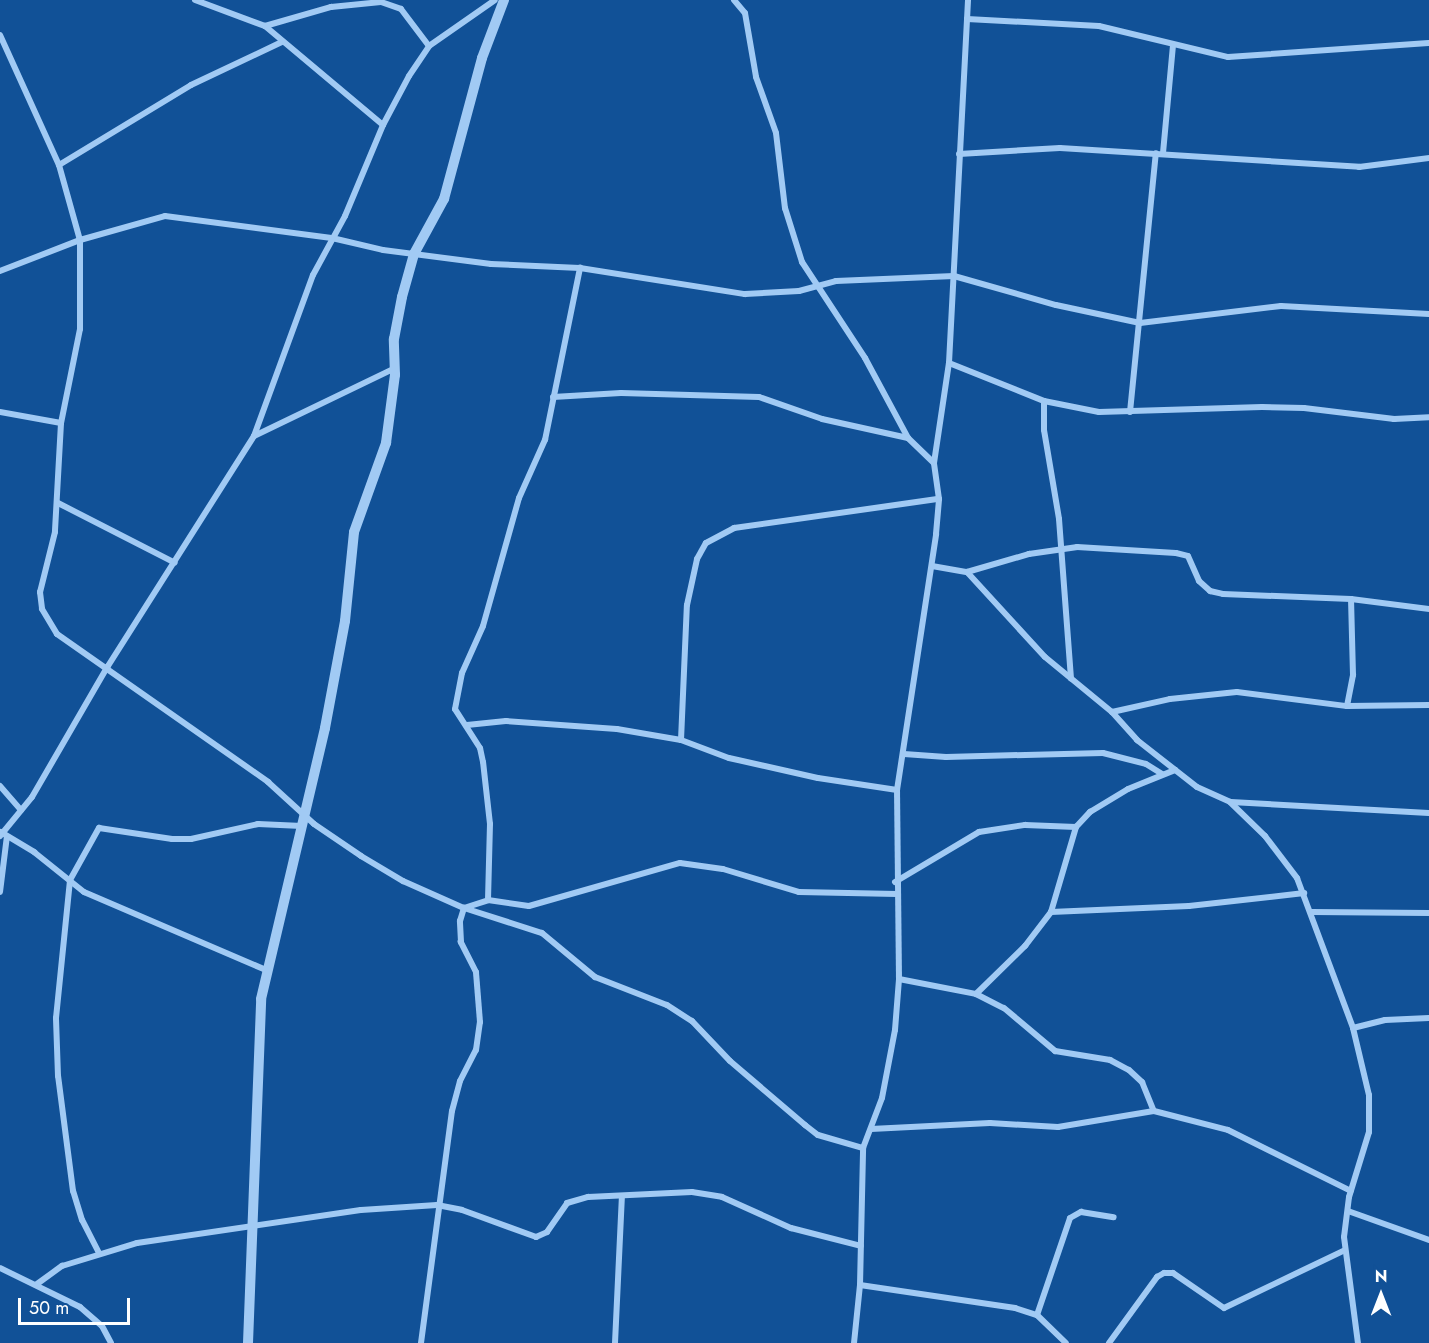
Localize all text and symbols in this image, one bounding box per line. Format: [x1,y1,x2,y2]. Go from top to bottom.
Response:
north arrow [1351,1265,1411,1325]
text: N [1375,1265,1387,1288]
scale bar [21,1286,134,1324]
text: 50 m [29,1295,69,1321]

